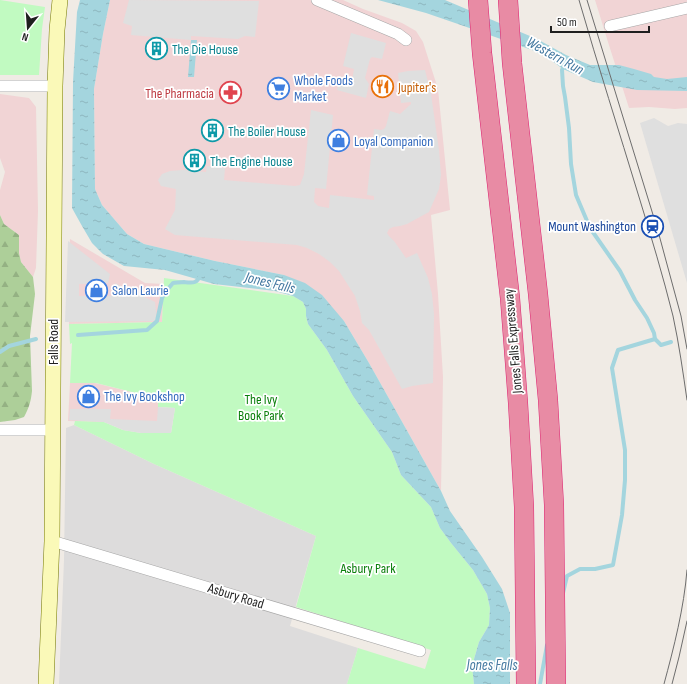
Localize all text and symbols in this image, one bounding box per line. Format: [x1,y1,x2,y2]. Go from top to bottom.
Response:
north arrow [8,8,48,48]
scale bar [551,8,649,34]
text: 50 m [557,15,577,30]
text: N [20,30,30,44]
water label: Western Run [523,32,587,80]
building icon: The Die House [143,36,169,62]
place label: The Die House [172,41,238,58]
place label: Whole Foods Market [294,72,353,105]
restaurant icon: Jupiter's [369,74,395,100]
supermarket icon: Whole Foods Market [266,75,292,101]
place label: Jupiter's [397,79,436,96]
pharmacy icon: The Pharmacia [217,80,243,106]
place label: The Pharmacia [145,85,214,102]
building icon: The Boiler House [199,118,225,144]
place label: The Boiler House [228,123,306,140]
shop icon: Loyal Companion [326,128,352,154]
place label: Loyal Companion [354,133,433,150]
building icon: The Engine House [182,148,208,174]
place label: The Engine House [210,153,293,170]
station icon: Mount Washington [639,213,665,239]
place label: Mount Washington [548,218,636,235]
water label: Jones Falls [242,267,298,299]
shop icon: Salon Laurie [84,277,110,303]
place label: Salon Laurie [112,282,169,299]
street label: Jones Falls Expressway [500,287,526,395]
street label: Falls Road [45,319,62,365]
shop icon: The Ivy Bookshop [76,383,102,409]
place label: The Ivy Bookshop [104,388,185,405]
park label: The Ivy Book Park [238,391,285,424]
park label: Asbury Park [340,560,396,577]
street label: Asbury Road [205,579,266,613]
water label: Jones Falls [465,656,518,675]

